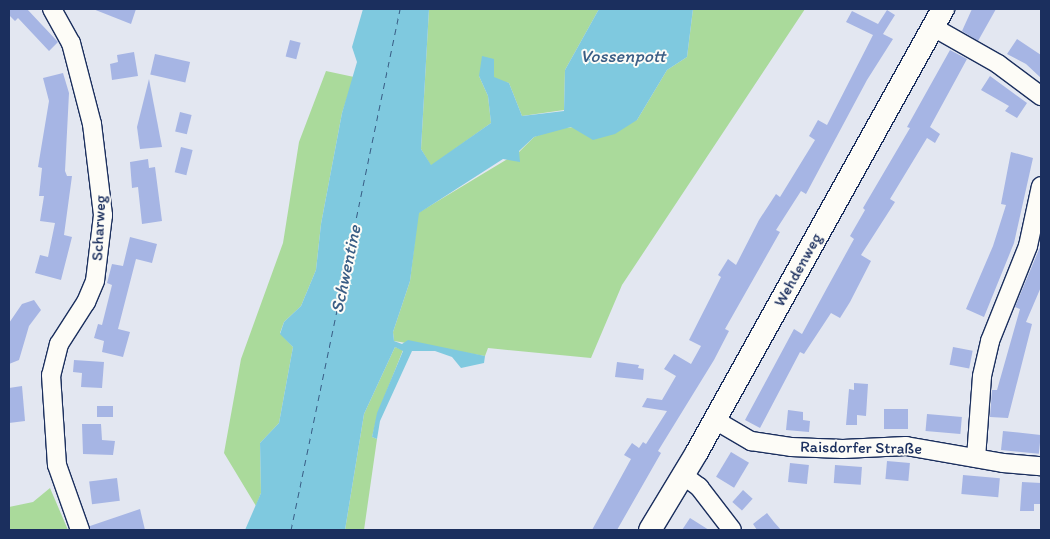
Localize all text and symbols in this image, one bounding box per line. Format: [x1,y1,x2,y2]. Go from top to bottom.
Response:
water label: Vossenpott [580,45,666,67]
street label: Scharweg [88,195,110,261]
water label: Schwentine [326,223,366,315]
street label: Wehdenweg [770,230,826,310]
street label: Raisdorfer Straße [800,437,922,459]

